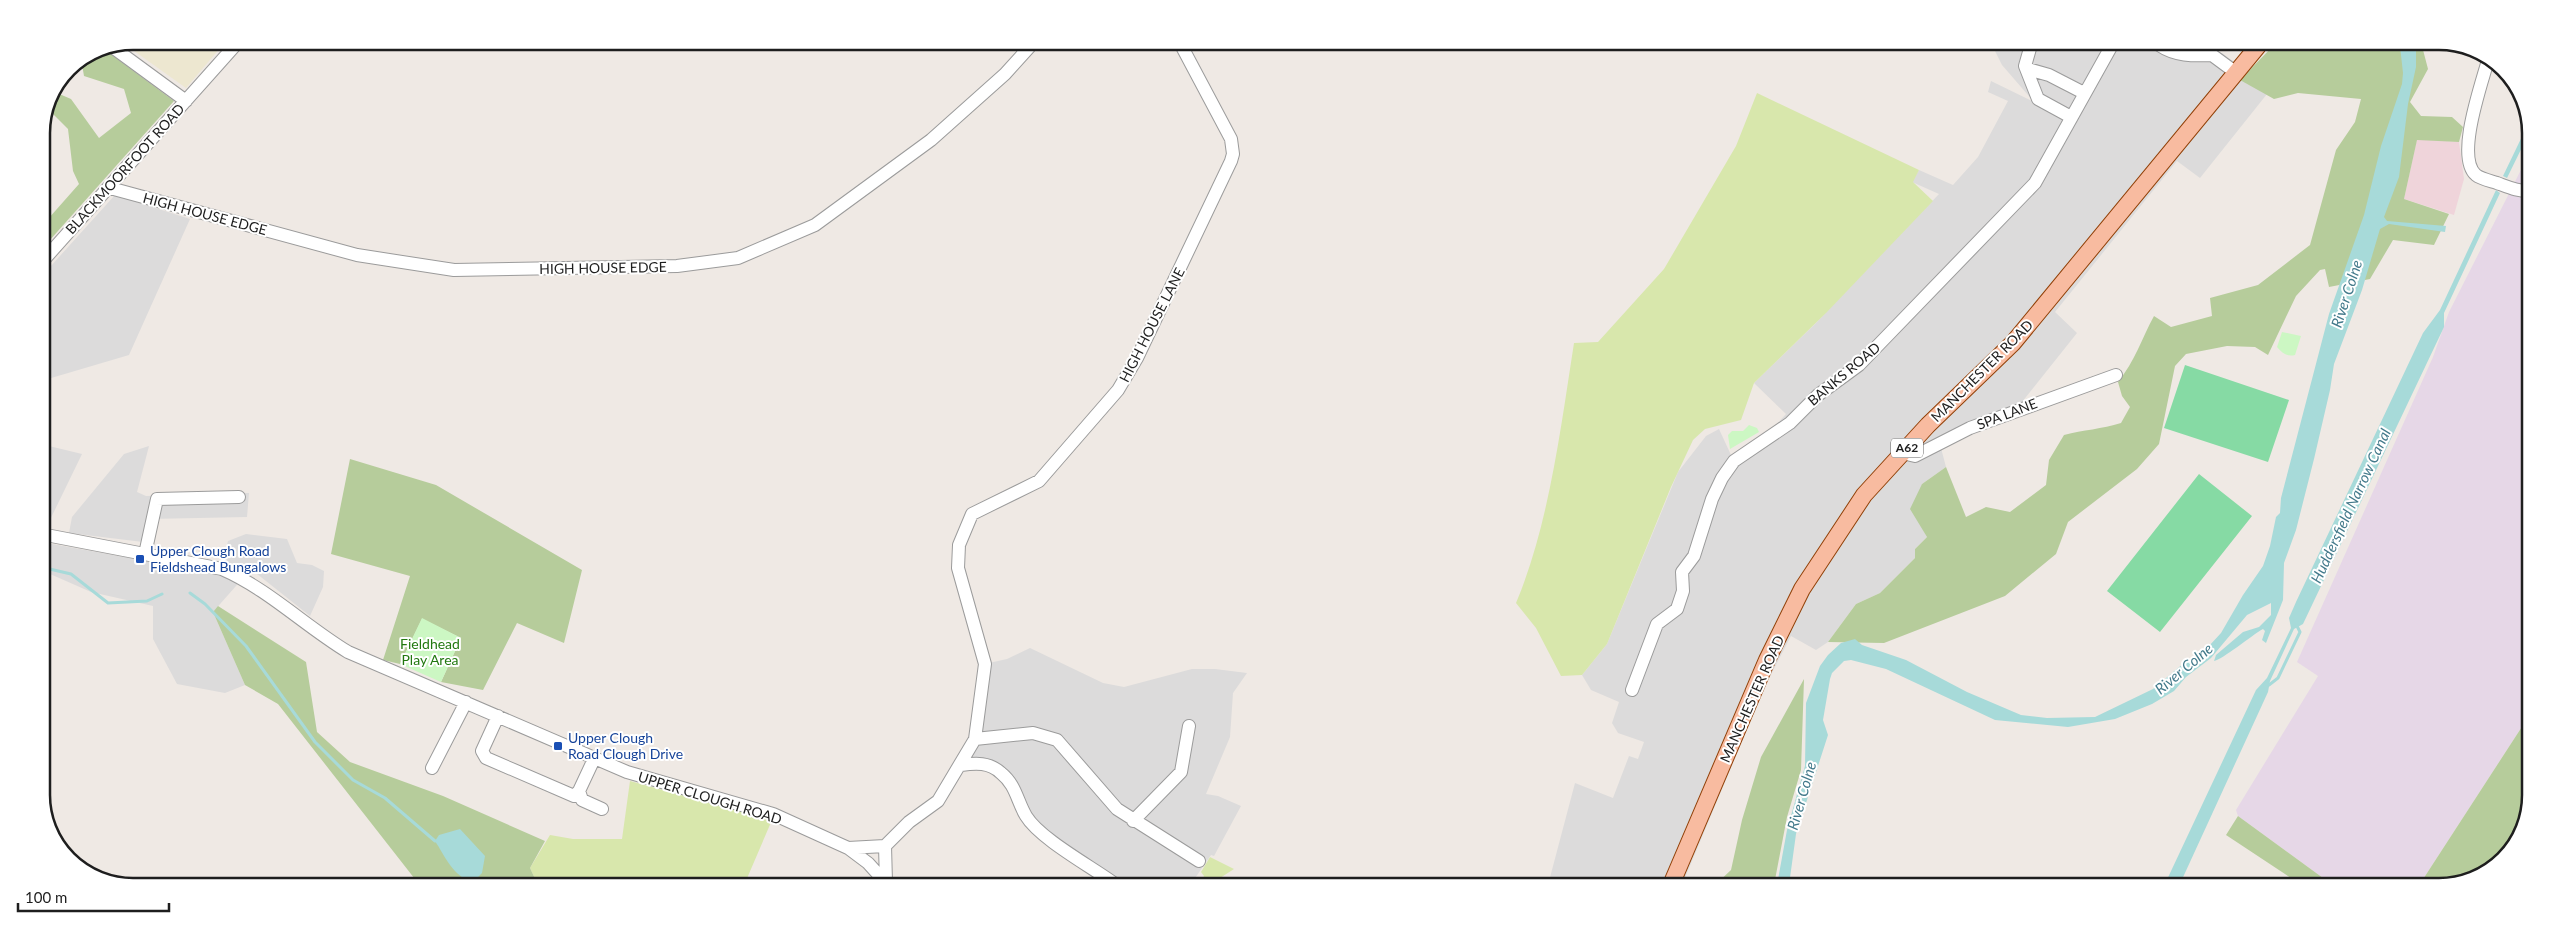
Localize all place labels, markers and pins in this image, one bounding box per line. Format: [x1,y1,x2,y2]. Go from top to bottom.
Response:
place label: Upper Clough Road Fieldshead Bungalows [150,542,286,575]
marker: Upper Clough Road Fieldshead Bungalows [134,553,146,565]
place label: Upper Clough Road Clough Drive [568,729,683,762]
marker: Upper Clough Road Clough Drive [552,740,564,752]

